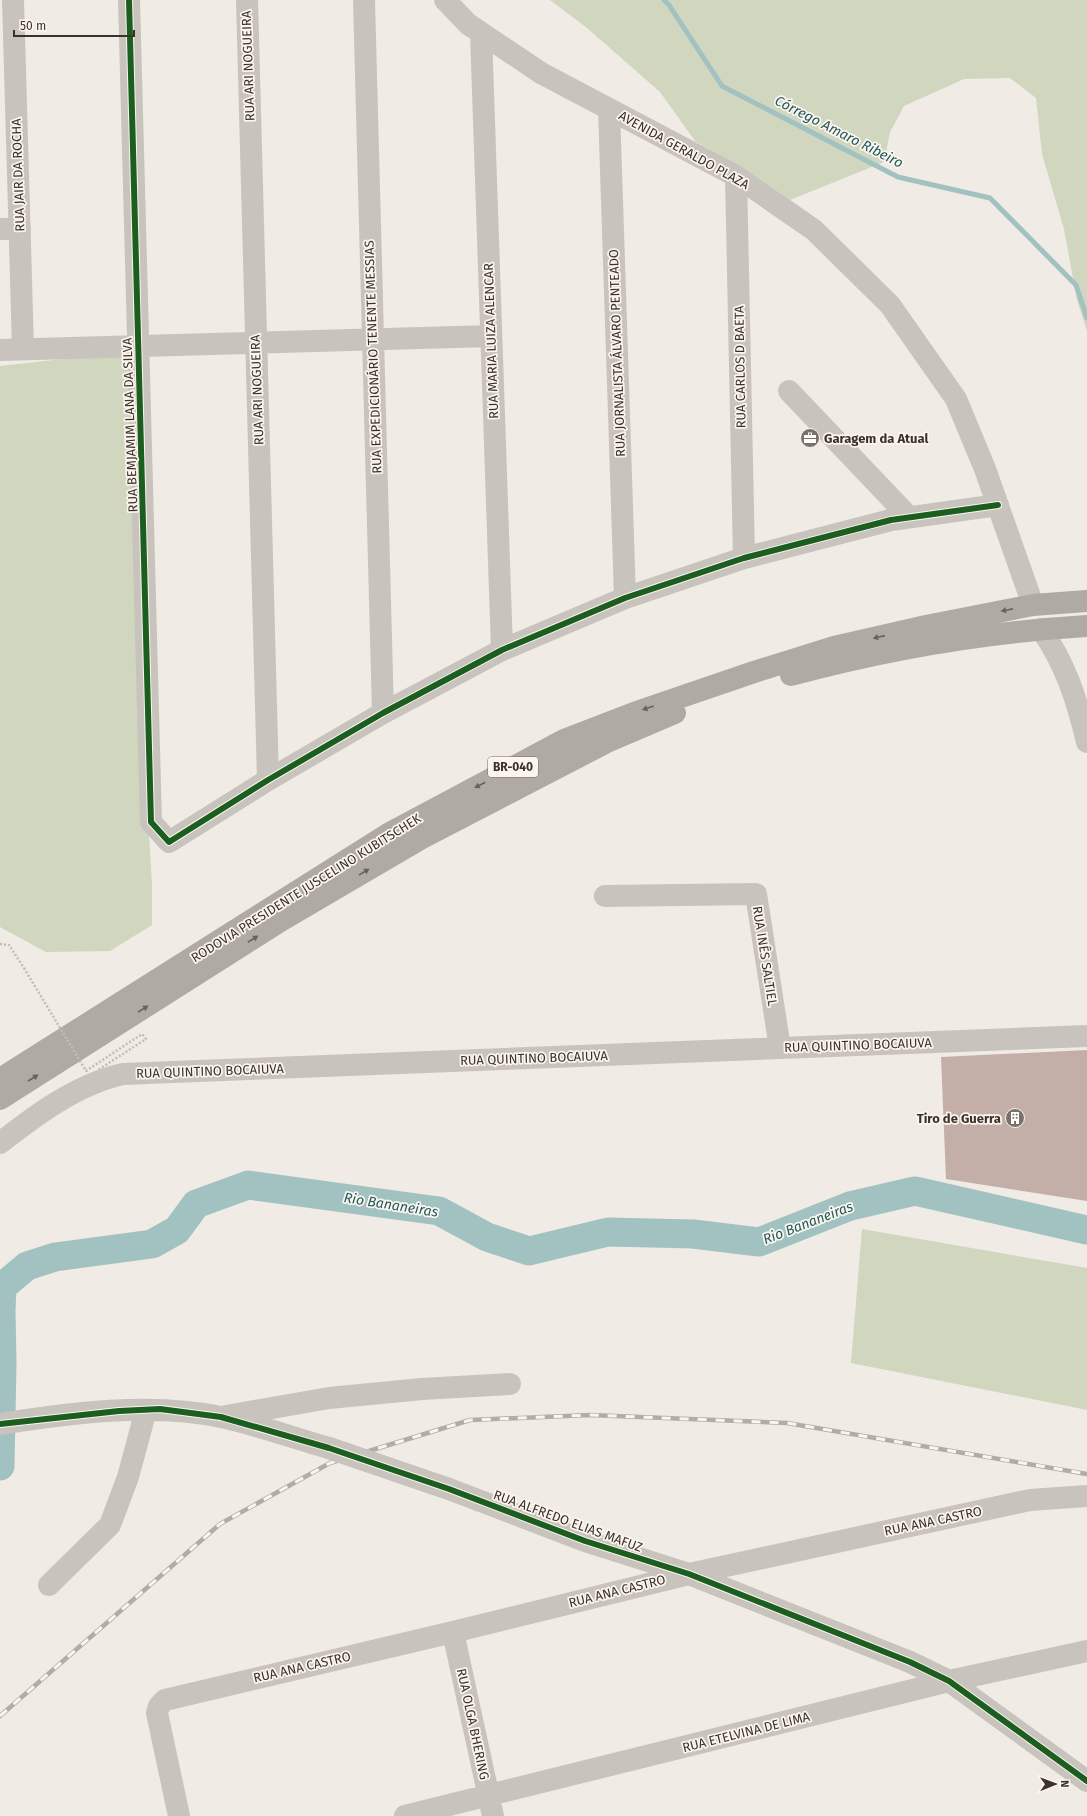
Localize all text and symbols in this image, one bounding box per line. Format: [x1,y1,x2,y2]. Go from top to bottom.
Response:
street label: RUA ARI NOGUEIRA [239,10,257,121]
scale bar [14,12,134,38]
text: 50 m [20,19,46,33]
water label: Córrego Amaro Ribeiro [772,92,906,172]
street label: AVENIDA GERALDO PLAZA [616,108,752,192]
street label: RUA JAIR DA ROCHA [9,118,27,232]
street label: RUA EXPEDICIONÁRIO TENENTE MESSIAS [361,240,385,474]
street label: RUA JORNALISTA ÁLVARO PENTEADO [606,249,628,457]
street label: RUA MARIA LUIZA ALENCAR [481,263,501,419]
street label: RUA CARLOS D BAETA [731,305,749,428]
street label: RUA ARI NOGUEIRA [248,334,266,445]
street label: RUA BEMJAMIM LANA DA SILVA [119,337,141,513]
office icon: Garagem da Atual [799,427,821,449]
place label: Garagem da Atual [824,431,929,446]
one-way arrow [1000,607,1013,613]
one-way arrow [873,634,886,640]
one-way arrow [642,705,654,711]
road number: BR-040 [488,757,538,777]
one-way arrow [474,782,485,789]
street label: RODOVIA PRESIDENTE JUSCELINO KUBITSCHEK [188,810,424,965]
one-way arrow [358,869,370,876]
street label: RUA INÊS SALTIEL [750,905,780,1008]
one-way arrow [247,936,259,943]
one-way arrow [138,1005,148,1013]
street label: RUA QUINTINO BOCAIUVA [784,1035,933,1055]
street label: RUA QUINTINO BOCAIUVA [460,1048,609,1068]
street label: RUA QUINTINO BOCAIUVA [136,1061,285,1081]
one-way arrow [27,1075,39,1082]
building icon: Tiro de Guerra [1004,1107,1026,1129]
place label: Tiro de Guerra [917,1111,1001,1126]
water label: Rio Bananeiras [343,1189,440,1221]
water label: Rio Bananeiras [761,1198,856,1248]
street label: RUA ALFREDO ELIAS MAFUZ [491,1487,645,1555]
street label: RUA ANA CASTRO [883,1503,983,1539]
street label: RUA ANA CASTRO [567,1572,667,1610]
street label: RUA ANA CASTRO [252,1649,352,1685]
street label: RUA OLGA BHERING [454,1667,492,1781]
street label: RUA ETELVINA DE LIMA [681,1709,812,1755]
north arrow [1035,1764,1075,1804]
text: N [1058,1780,1071,1788]

